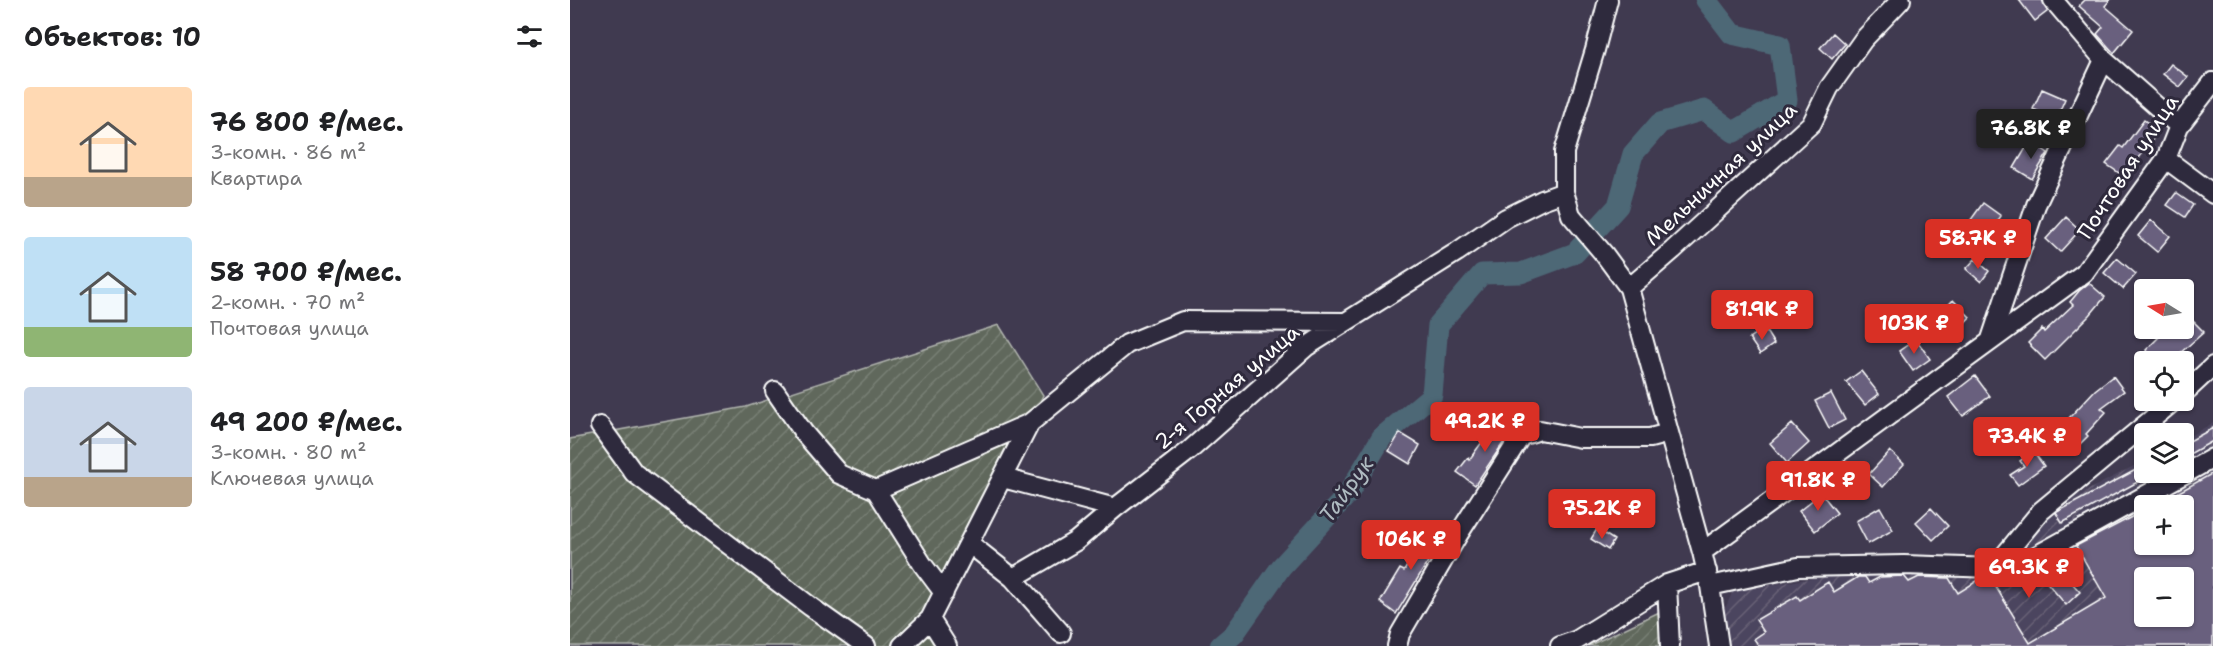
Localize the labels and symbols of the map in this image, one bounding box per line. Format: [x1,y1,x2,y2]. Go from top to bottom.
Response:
street label: Почтовая улица [2071,89,2185,245]
street label: Мельничная улица [1639,96,1803,252]
pin: 76.8K ₽ [1976,109,2086,160]
pin: 58.7K ₽ [1923,219,2033,270]
north arrow [2134,279,2194,339]
pin: 81.9K ₽ [1707,290,1817,341]
pin: 103K ₽ [1865,304,1963,355]
street label: 2-я Горная улица [1149,318,1305,456]
pin: 49.2K ₽ [1430,402,1540,453]
pin: 73.4K ₽ [1972,417,2082,468]
water label: Тайрук [1313,450,1380,528]
pin: 91.8K ₽ [1763,461,1873,512]
pin: 75.2K ₽ [1547,489,1657,540]
pin: 106K ₽ [1362,520,1460,571]
pin: 69.3K ₽ [1974,548,2084,599]

